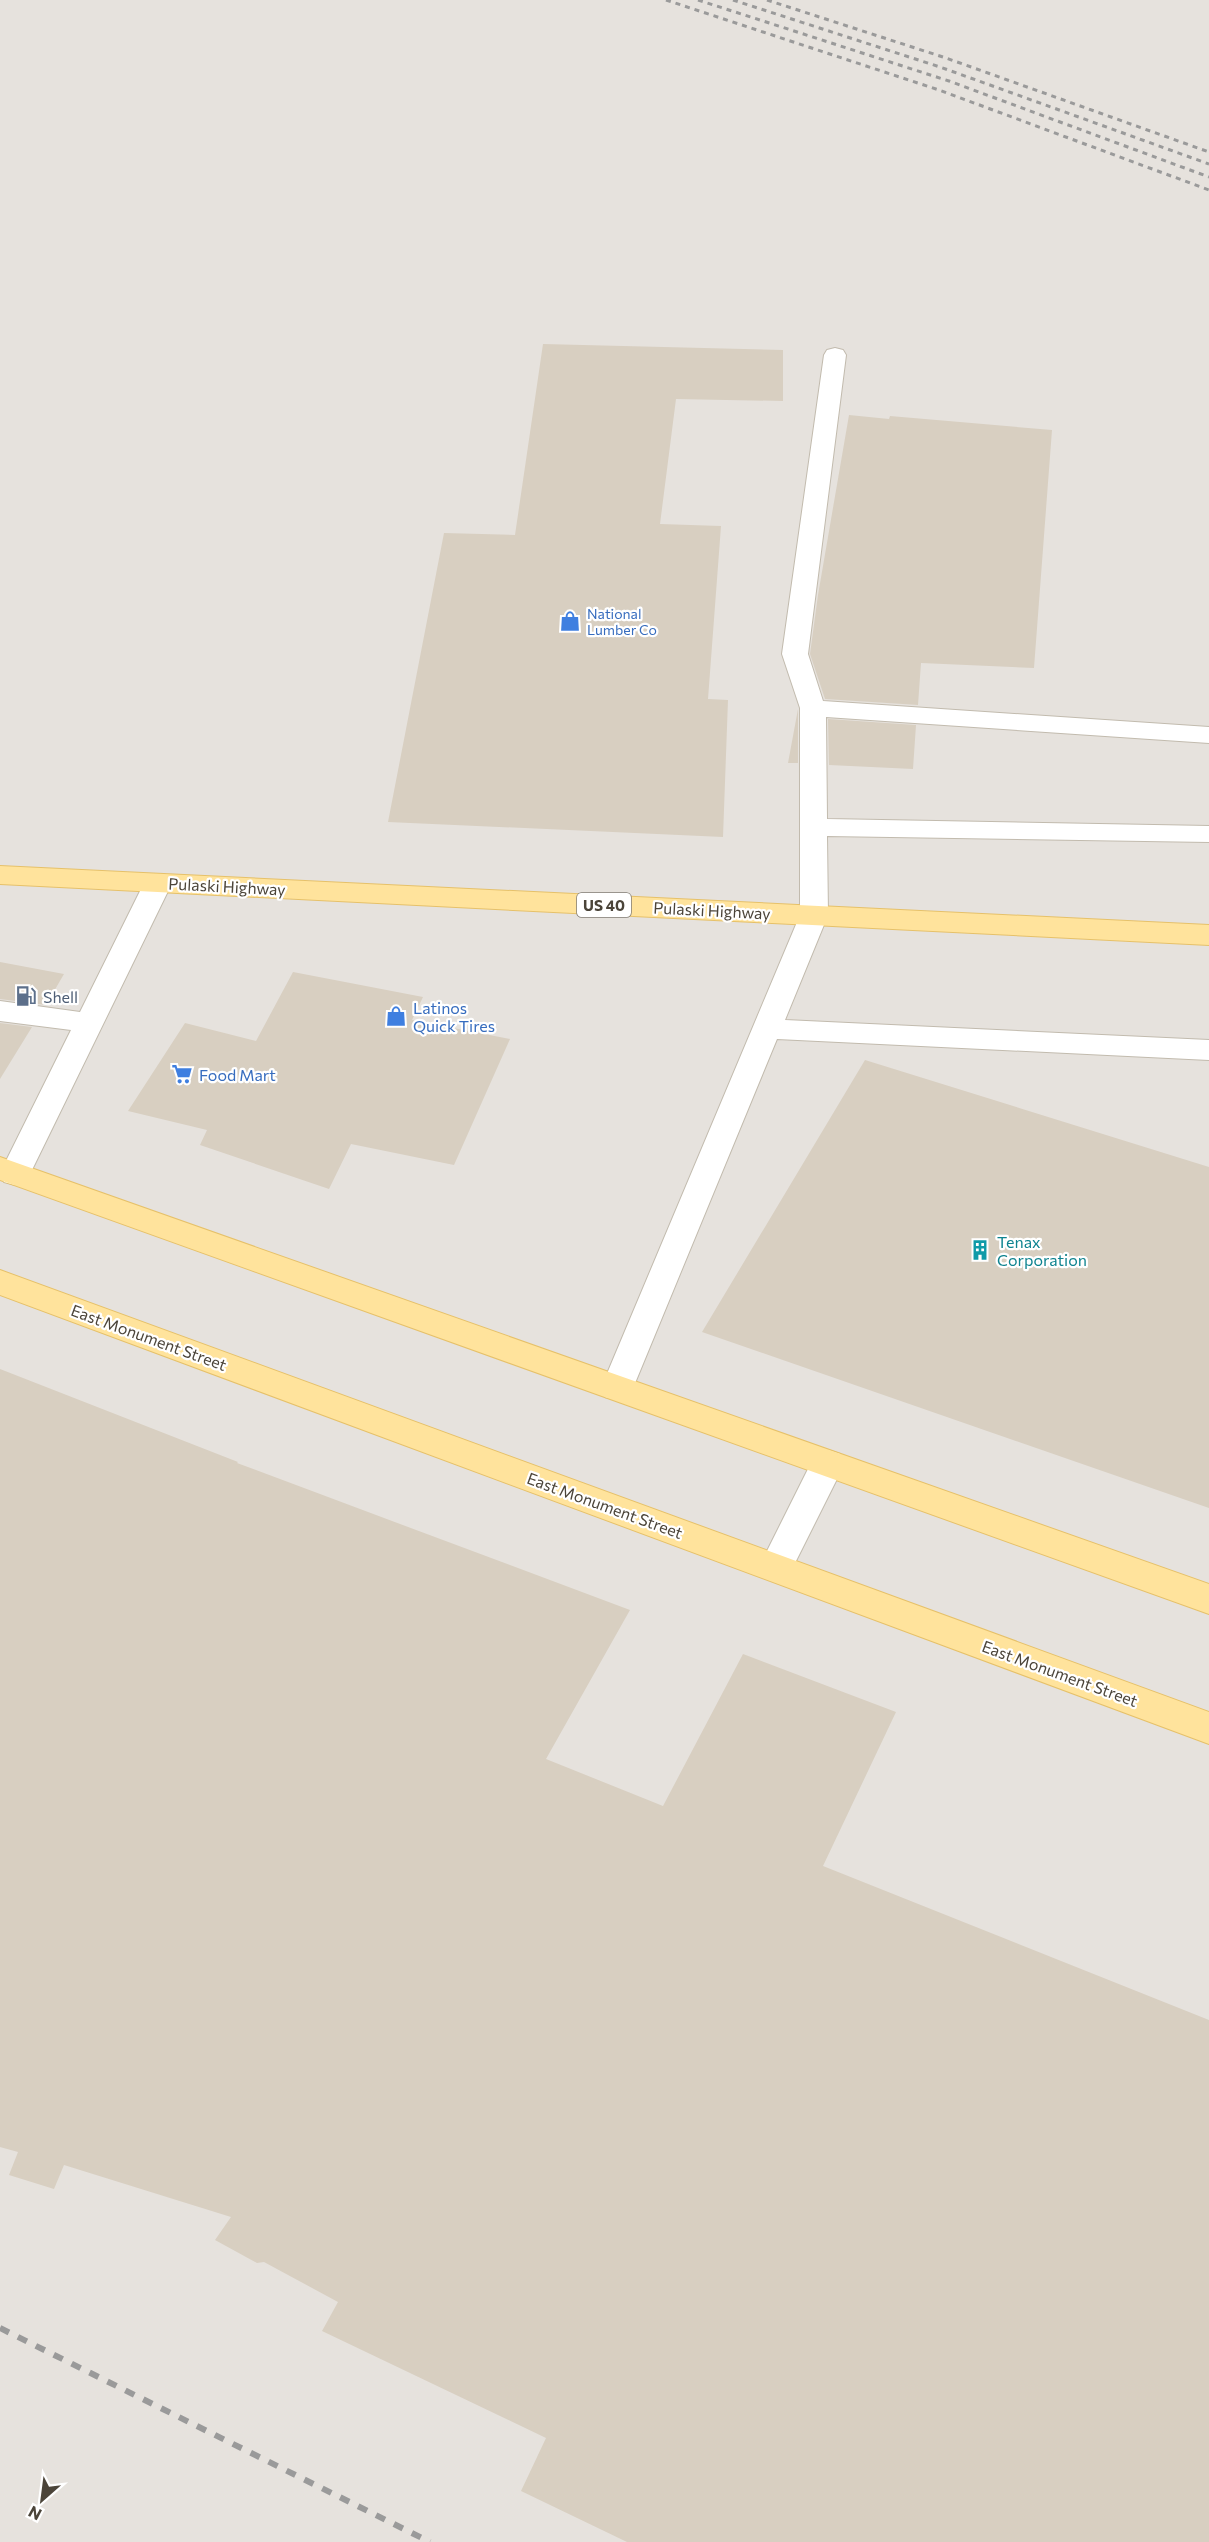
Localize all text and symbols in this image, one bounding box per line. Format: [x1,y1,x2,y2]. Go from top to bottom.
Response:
place label: National Lumber Co [587,605,657,638]
shop icon: National Lumber Co [558,609,582,633]
street label: Pulaski Highway [168,873,286,899]
road number: US 40 [577,893,631,917]
street label: Pulaski Highway [653,897,771,923]
fuel station icon: Shell [14,984,38,1008]
place label: Shell [43,987,78,1006]
place label: Latinos Quick Tires [413,998,495,1035]
shop icon: Latinos Quick Tires [384,1004,408,1028]
supermarket icon: Food Mart [170,1062,194,1086]
place label: Food Mart [199,1065,276,1084]
place label: Tenax Corporation [997,1232,1087,1269]
building icon: Tenax Corporation [968,1238,992,1262]
street label: East Monument Street [69,1300,230,1374]
street label: East Monument Street [525,1468,686,1542]
street label: East Monument Street [980,1636,1141,1710]
north arrow [12,2470,72,2530]
text: N [25,2502,44,2525]

